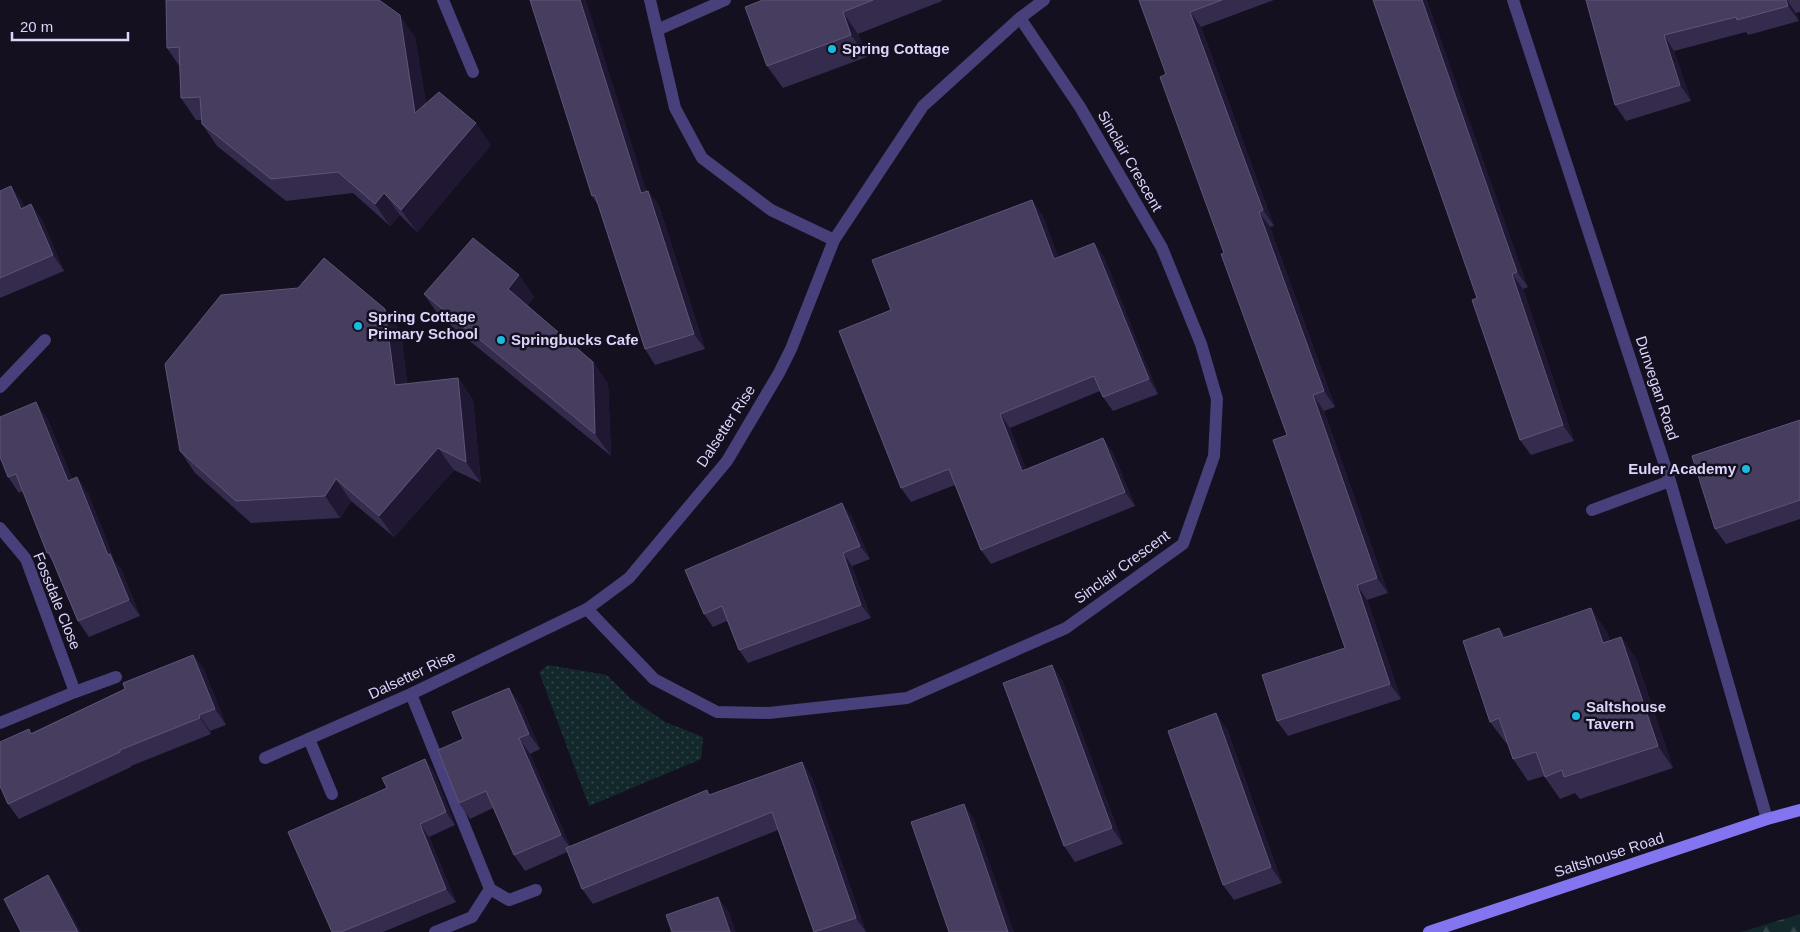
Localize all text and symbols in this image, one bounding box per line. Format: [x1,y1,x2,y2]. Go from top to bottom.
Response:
scale bar [12,10,129,42]
text: 20 m [20,18,53,35]
place label: Spring Cottage [842,40,950,57]
marker: Spring Cottage [826,43,838,55]
street label: Sinclair Crescent [1095,107,1167,215]
place label: Spring Cottage Primary School [368,308,478,342]
marker: Spring Cottage Primary School [352,320,364,332]
place label: Springbucks Cafe [511,331,639,348]
marker: Springbucks Cafe [495,334,507,346]
street label: Dunvegan Road [1633,334,1682,442]
street label: Dalsetter Rise [693,382,758,470]
place label: Euler Academy [1628,460,1737,477]
marker: Euler Academy [1740,463,1752,475]
street label: Sinclair Crescent [1071,526,1173,607]
street label: Fossdale Close [30,550,85,652]
street label: Dalsetter Rise [366,647,458,702]
place label: Saltshouse Tavern [1586,698,1666,732]
marker: Saltshouse Tavern [1570,710,1582,722]
street label: Saltshouse Road [1552,829,1666,880]

